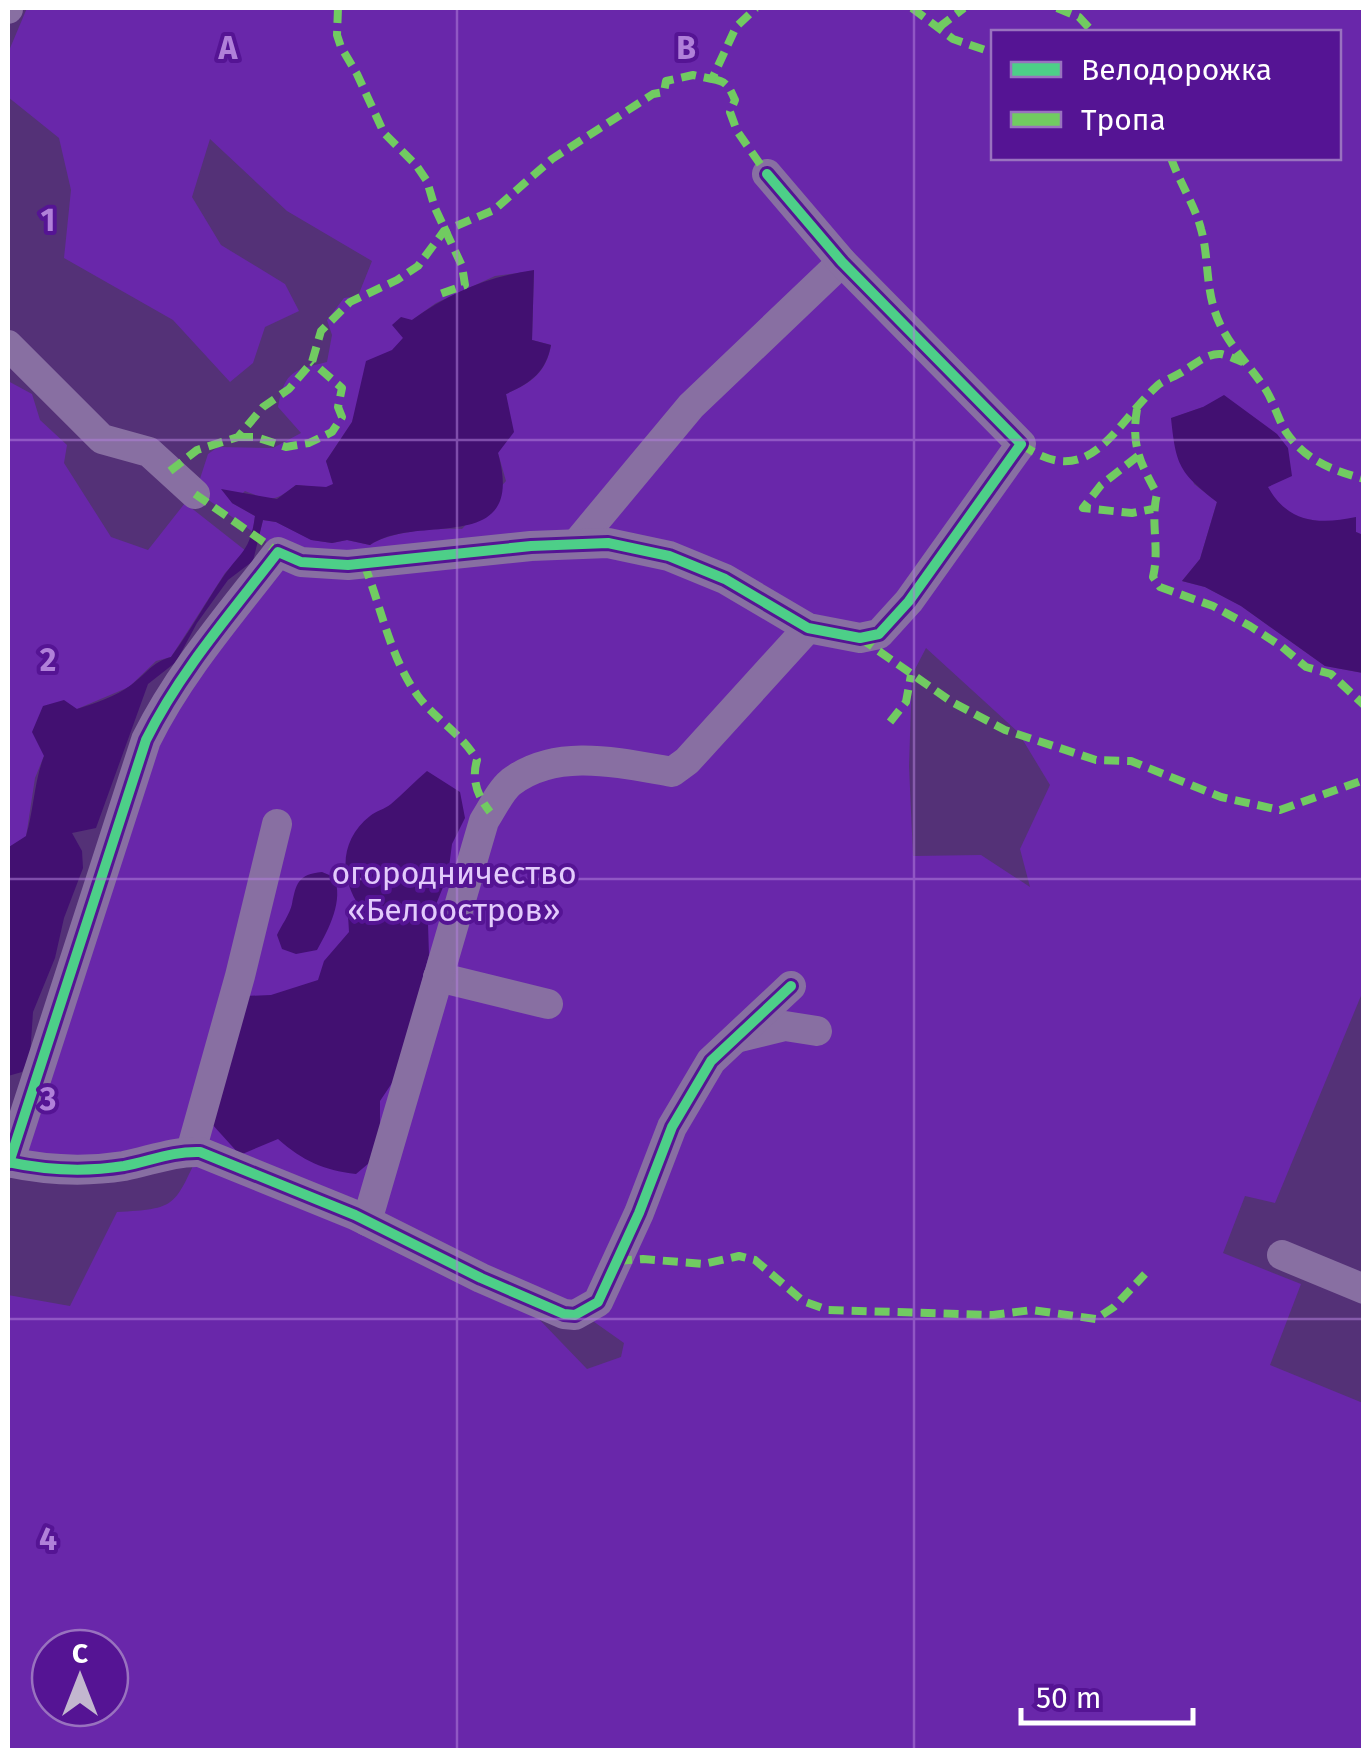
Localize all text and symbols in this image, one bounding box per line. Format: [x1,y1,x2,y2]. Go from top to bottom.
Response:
text: A [218,29,239,67]
text: B [676,29,696,67]
legend [991,30,1341,160]
text: Велодорожка [1081,52,1272,88]
text: Тропа [1081,102,1166,138]
text: 1 [41,201,55,239]
text: 2 [40,641,56,679]
park label: огородничество «Белоостров» [331,854,577,929]
text: 3 [39,1080,56,1118]
text: 4 [39,1520,57,1558]
north arrow [30,1628,130,1728]
text: С [72,1637,88,1670]
scale bar [1021,1663,1194,1725]
text: 50 m [1036,1680,1101,1716]

